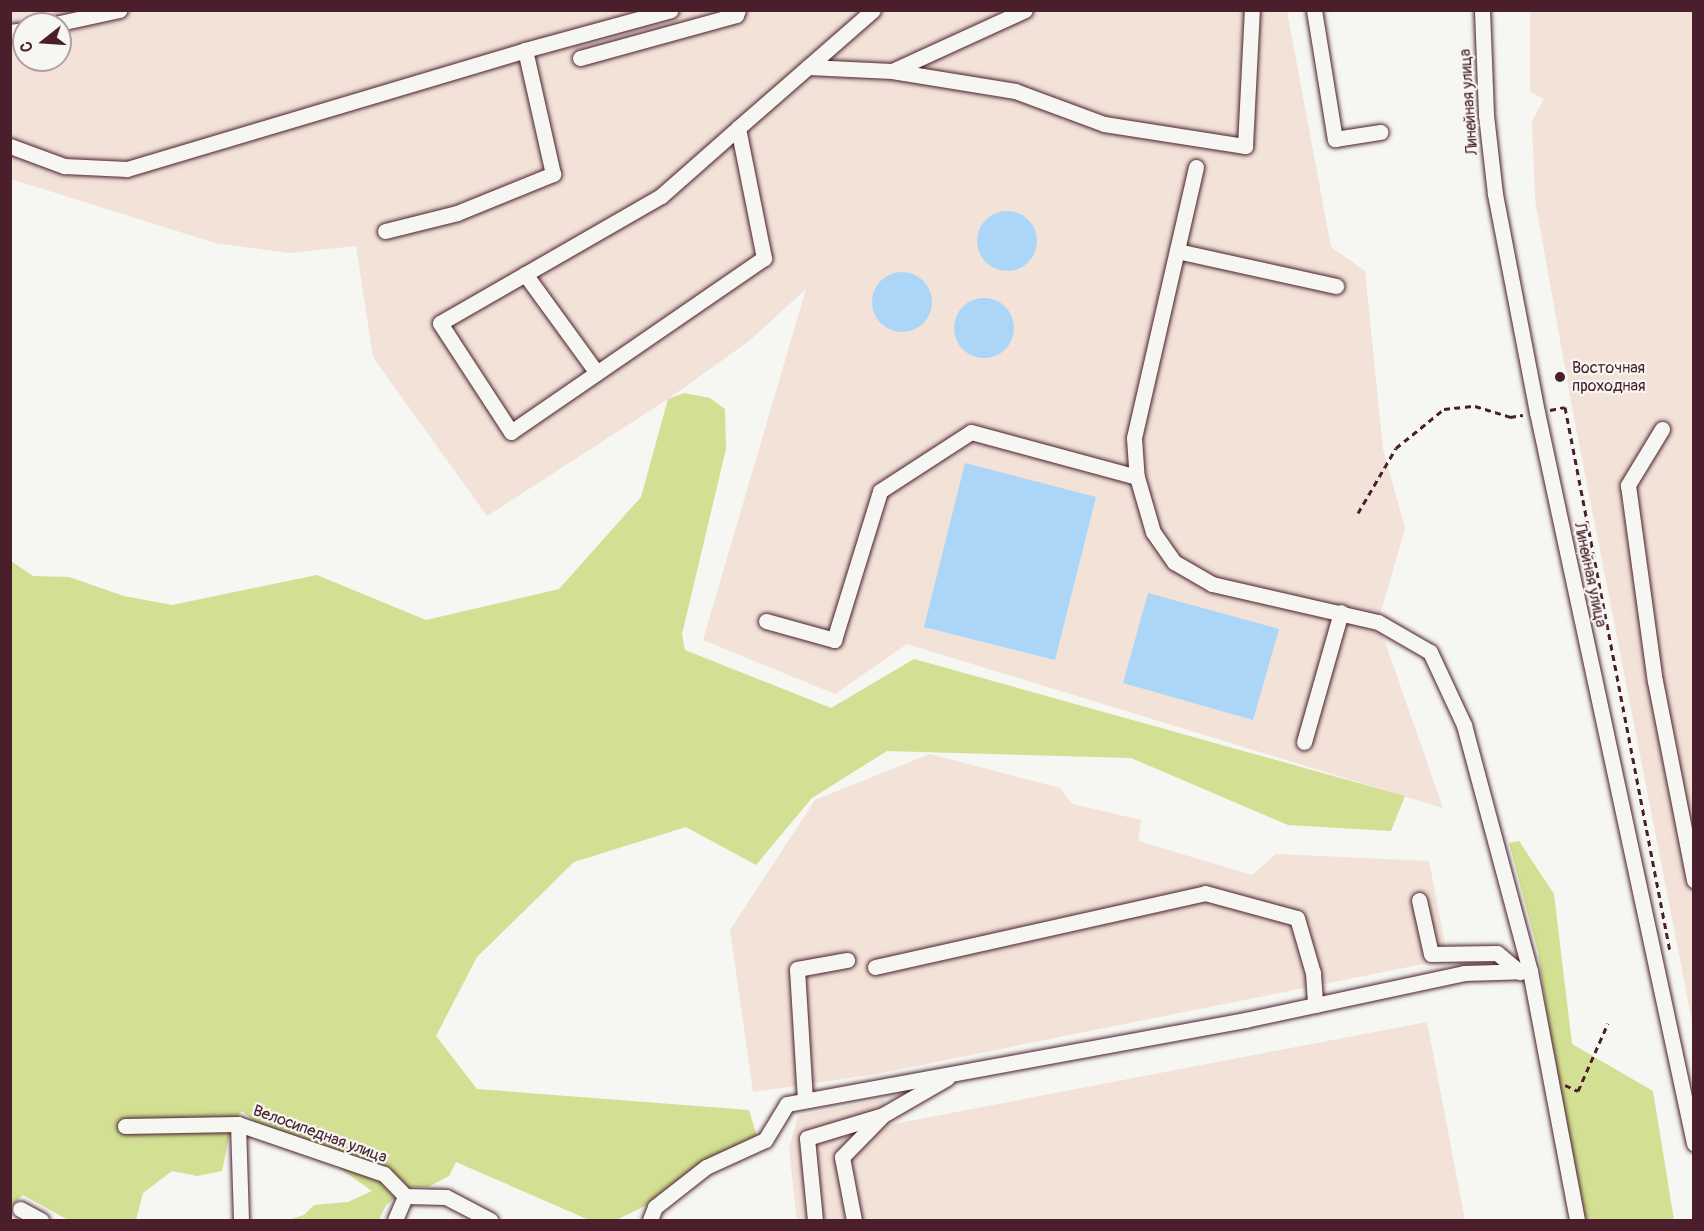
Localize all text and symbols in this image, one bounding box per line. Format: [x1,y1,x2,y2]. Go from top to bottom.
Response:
north arrow [12,12,72,72]
text: С [16,39,38,54]
street label: Линейная улица [1456,48,1482,156]
place label: Восточная проходная [1572,358,1645,396]
marker: Восточная проходная [1553,370,1567,384]
street label: Линейная улица [1570,521,1610,629]
street label: Велосипедная улица [250,1101,390,1167]

